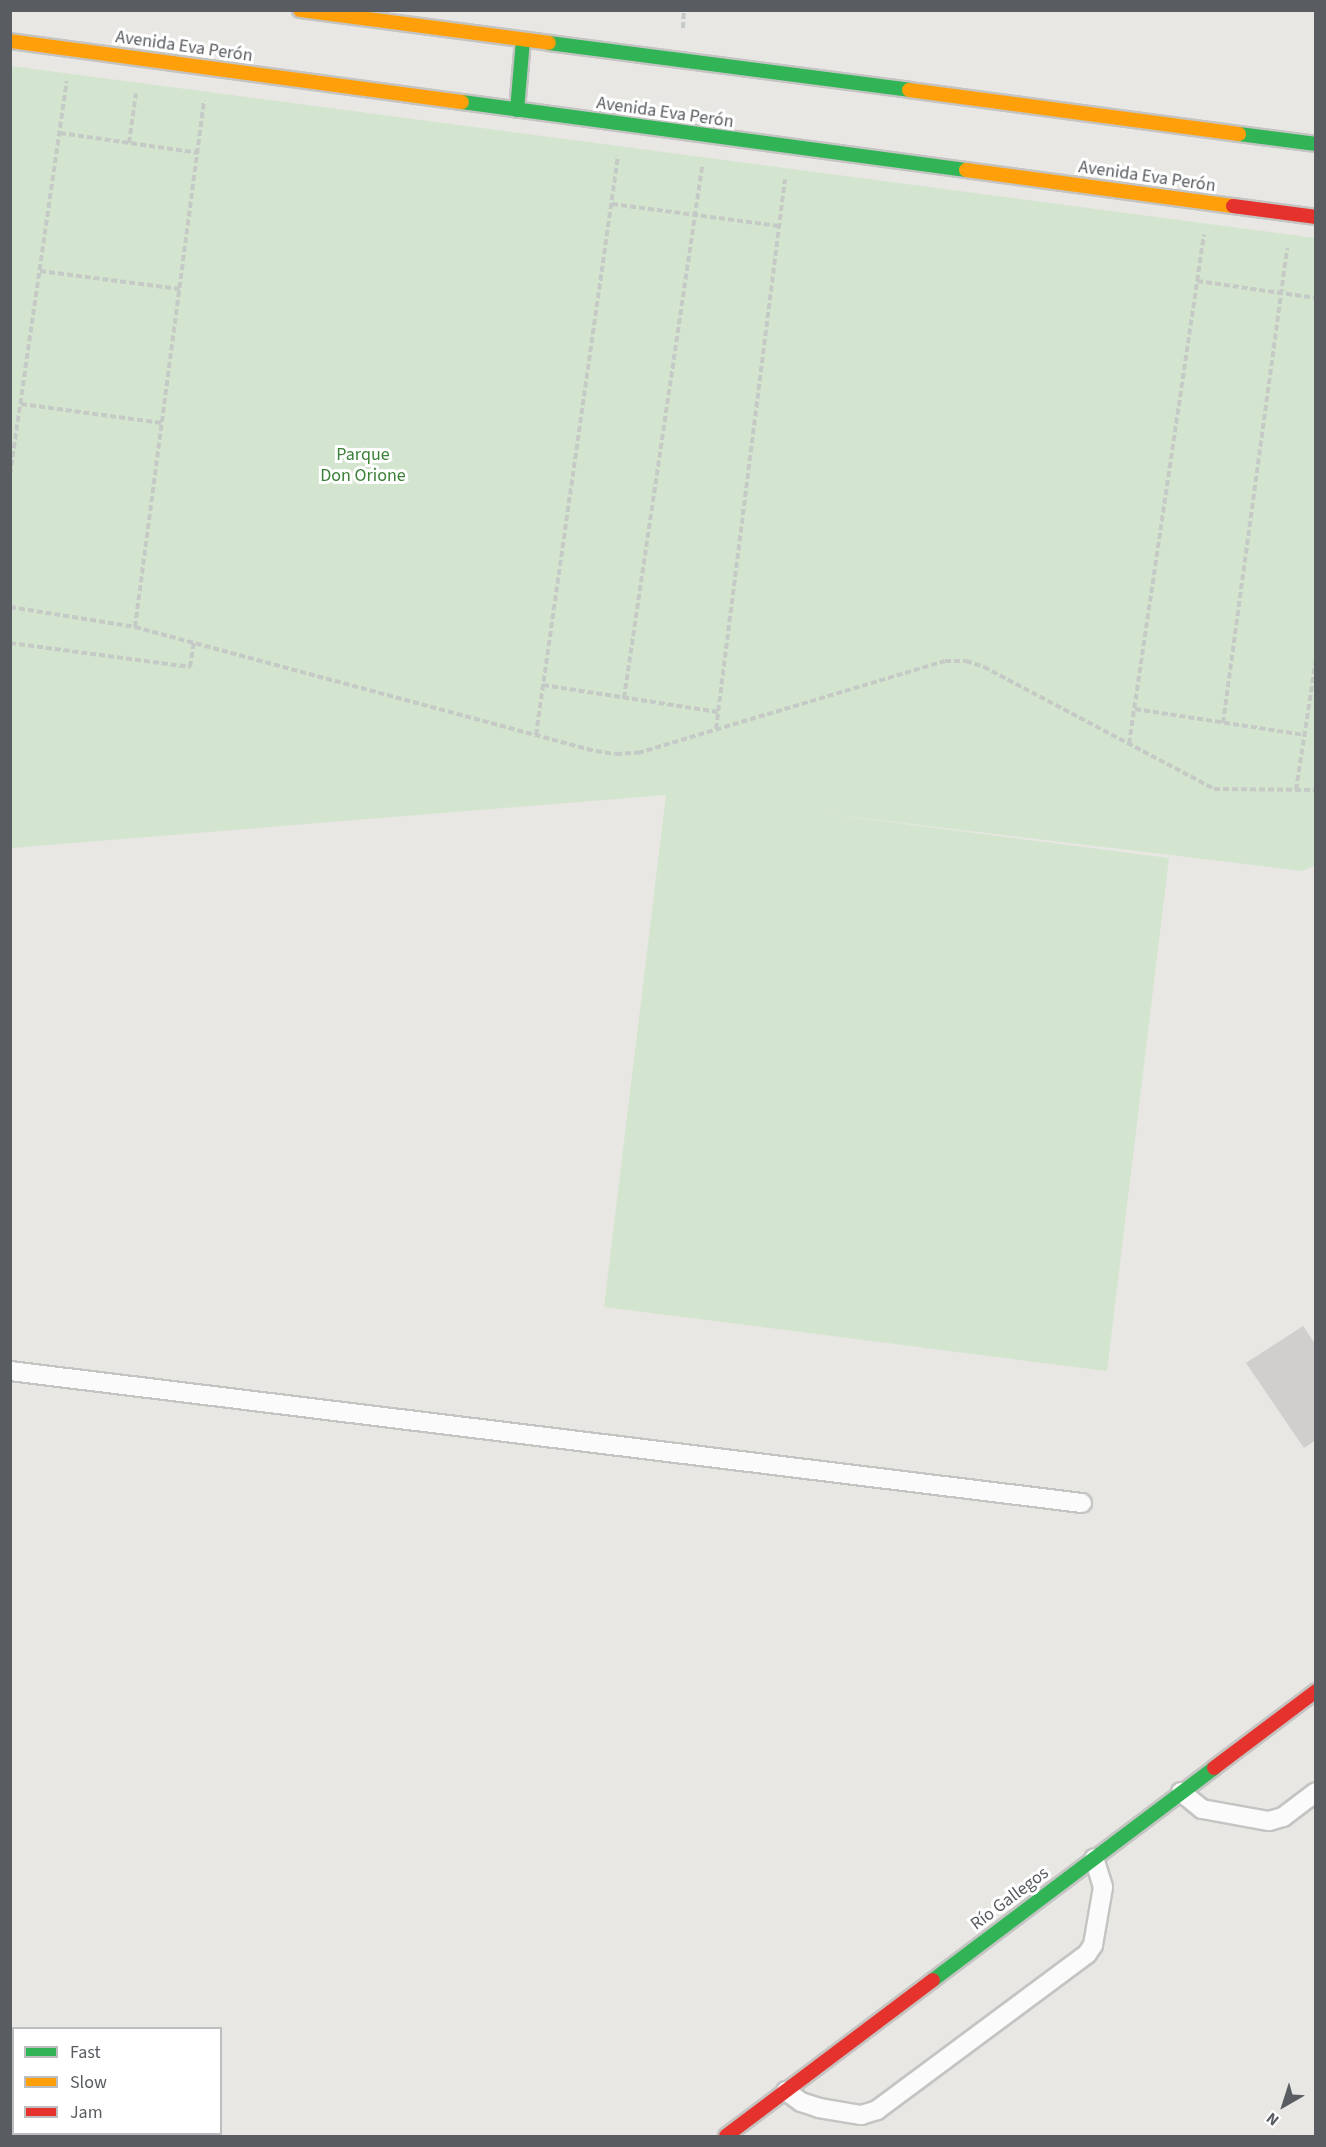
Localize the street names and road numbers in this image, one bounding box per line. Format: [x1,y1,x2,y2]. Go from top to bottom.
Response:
street label: Avenida Eva Perón [114,27,254,67]
street label: Avenida Eva Perón [595,93,735,133]
street label: Avenida Eva Perón [1077,157,1217,197]
street label: Río Gallegos [967,1863,1053,1935]

